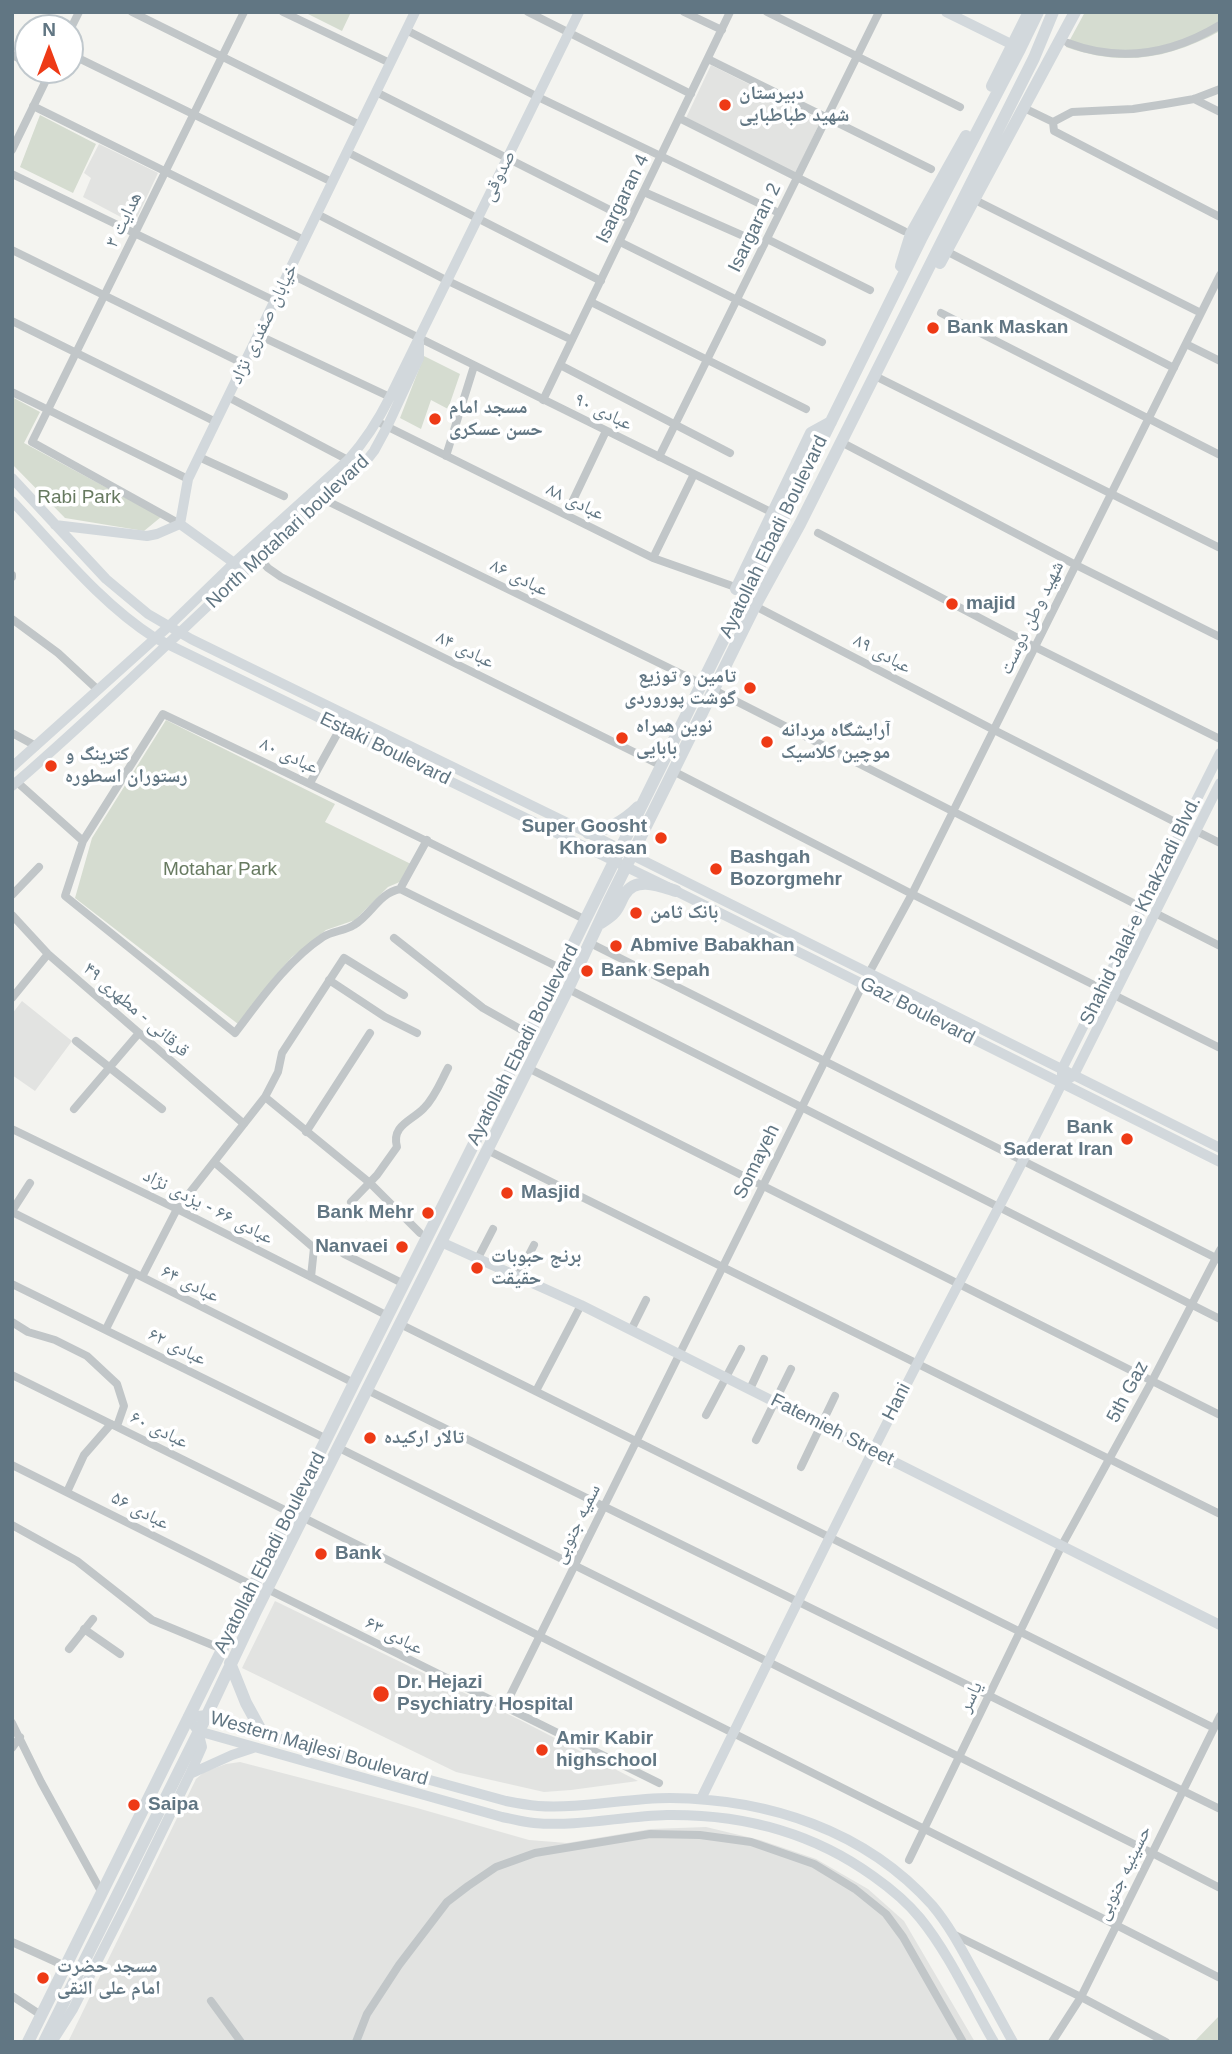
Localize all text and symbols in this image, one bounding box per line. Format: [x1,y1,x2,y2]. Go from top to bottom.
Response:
north arrow [14,14,84,84]
text: N [42,19,56,40]
place label: دبیرستان شهید طباطبایی [739,83,849,127]
marker: دبیرستان شهید طباطبایی [717,97,733,113]
street label: صدوقی [477,147,521,205]
street label: Isargaran 4 [592,151,654,247]
street label: Isargaran 2 [724,180,786,276]
street label: هدایت ۳ [101,188,147,252]
street label: خیابان صفدری نژاد [225,260,303,388]
place label: Bank Maskan [947,317,1068,339]
marker: Bank Maskan [925,320,941,336]
street label: عبادی ۹۰ [570,388,636,436]
place label: مسجد امام حسن عسکری [449,397,543,441]
marker: مسجد امام حسن عسکری [427,411,443,427]
street label: Ayatollah Ebadi Boulevard [715,432,833,642]
street label: North Motahari boulevard [202,451,374,613]
street label: عبادی ۸۸ [542,478,608,526]
park label: Rabi Park [37,487,121,509]
street label: عبادی ۸۶ [486,554,552,602]
street label: شهید وطن دوست [995,558,1069,678]
place label: majid [966,593,1016,615]
marker: majid [944,596,960,612]
street label: عبادی ۸۴ [432,626,498,674]
street label: عبادی ۸۹ [849,629,915,679]
place label: تامین و توزیع گوشت پوروردی [624,666,736,710]
marker: تامین و توزیع گوشت پوروردی [742,680,758,696]
street label: Estaki Boulevard [316,708,454,790]
place label: نوین همراه بابایی [636,716,712,760]
place label: آرایشگاه مردانه موچین کلاسیک [781,720,891,764]
marker: نوین همراه بابایی [614,730,630,746]
street label: عبادی ۸۰ [256,733,322,779]
marker: آرایشگاه مردانه موچین کلاسیک [759,734,775,750]
place label: کترینگ و رستوران اسطوره [65,744,188,788]
marker: کترینگ و رستوران اسطوره [43,758,59,774]
street label: Shahid Jalal-e Khakzadi Blvd. [1076,793,1206,1029]
place label: Super Goosht Khorasan [521,816,647,860]
marker: Super Goosht Khorasan [653,830,669,846]
place label: Bashgah Bozorgmehr [730,847,842,891]
park label: Motahar Park [163,859,277,881]
marker: Bashgah Bozorgmehr [708,861,724,877]
place label: بانک ثامن [650,902,718,924]
marker: بانک ثامن [628,905,644,921]
place label: Abmive Babakhan [630,935,795,957]
marker: Abmive Babakhan [608,938,624,954]
street label: Ayatollah Ebadi Boulevard [462,941,584,1149]
street label: قرقانی - مطهری ۴۹ [78,958,194,1062]
place label: Bank Sepah [601,960,710,982]
marker: Bank Sepah [579,963,595,979]
street label: Gaz Boulevard [856,972,978,1050]
place label: Bank Saderat Iran [1003,1117,1113,1161]
street label: Somayeh [729,1121,785,1203]
marker: Bank Saderat Iran [1119,1131,1135,1147]
street label: عبادی ۶۶ - یزدی نژاد [139,1164,277,1250]
place label: Masjid [521,1182,580,1204]
marker: Masjid [499,1185,515,1201]
place label: Bank Mehr [317,1202,414,1224]
marker: Bank Mehr [420,1205,436,1221]
place label: Nanvaei [315,1236,388,1258]
marker: Nanvaei [394,1239,410,1255]
place label: برنج حبوبات حقیقت [491,1246,581,1290]
street label: عبادی ۶۴ [157,1260,223,1308]
marker: برنج حبوبات حقیقت [469,1260,485,1276]
street label: عبادی ۶۲ [144,1323,210,1371]
street label: 5th Gaz [1102,1357,1154,1427]
street label: Hani [878,1379,916,1425]
street label: Fatemieh Street [767,1389,897,1471]
street label: عبادی ۶۰ [126,1406,192,1454]
place label: تالار ارکیده [384,1427,464,1449]
marker: تالار ارکیده [362,1430,378,1446]
street label: Ayatollah Ebadi Boulevard [209,1449,331,1657]
street label: سمیه جنوبی [548,1480,606,1568]
street label: عبادی ۵۶ [107,1487,173,1535]
place label: Bank [335,1543,381,1565]
marker: Bank [313,1546,329,1562]
street label: عبادی ۶۳ [361,1612,427,1660]
place label: Dr. Hejazi Psychiatry Hospital [397,1672,573,1716]
street label: یاسر [954,1678,988,1716]
marker: Dr. Hejazi Psychiatry Hospital [371,1684,391,1704]
street label: Western Majlesi Boulevard [207,1707,431,1791]
place label: Amir Kabir highschool [556,1728,657,1772]
marker: Amir Kabir highschool [534,1742,550,1758]
place label: Saipa [148,1794,199,1816]
marker: Saipa [126,1797,142,1813]
street label: حسینیه جنوبی [1091,1822,1157,1924]
place label: مسجد حضرت امام علی النقی [57,1956,161,2000]
marker: مسجد حضرت امام علی النقی [35,1970,51,1986]

